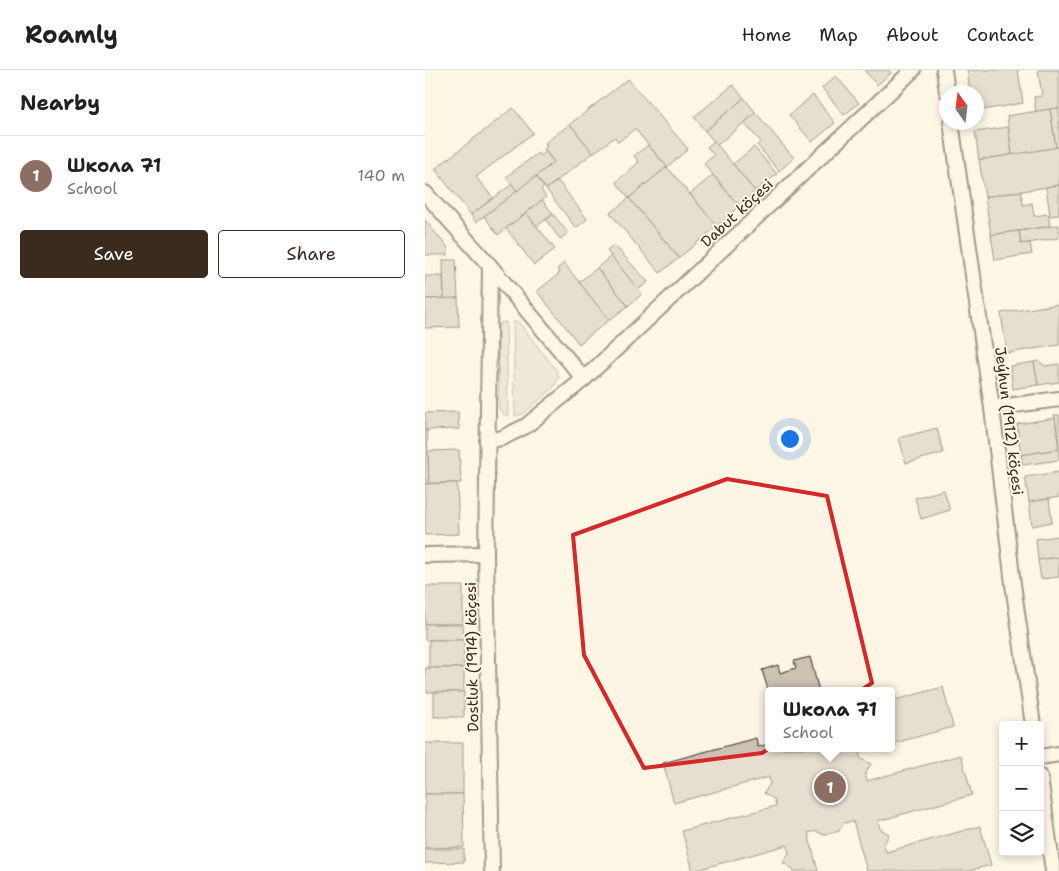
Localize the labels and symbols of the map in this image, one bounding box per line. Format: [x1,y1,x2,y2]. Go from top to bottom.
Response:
north arrow [939,85,984,130]
street label: Dabut köçesi [696,174,778,252]
street label: Jeýhun (1912) köçesi [990,346,1028,496]
your location [777,426,803,452]
street label: Dostluk (1914) köçesi [461,582,483,732]
pin: 1 [814,768,846,806]

